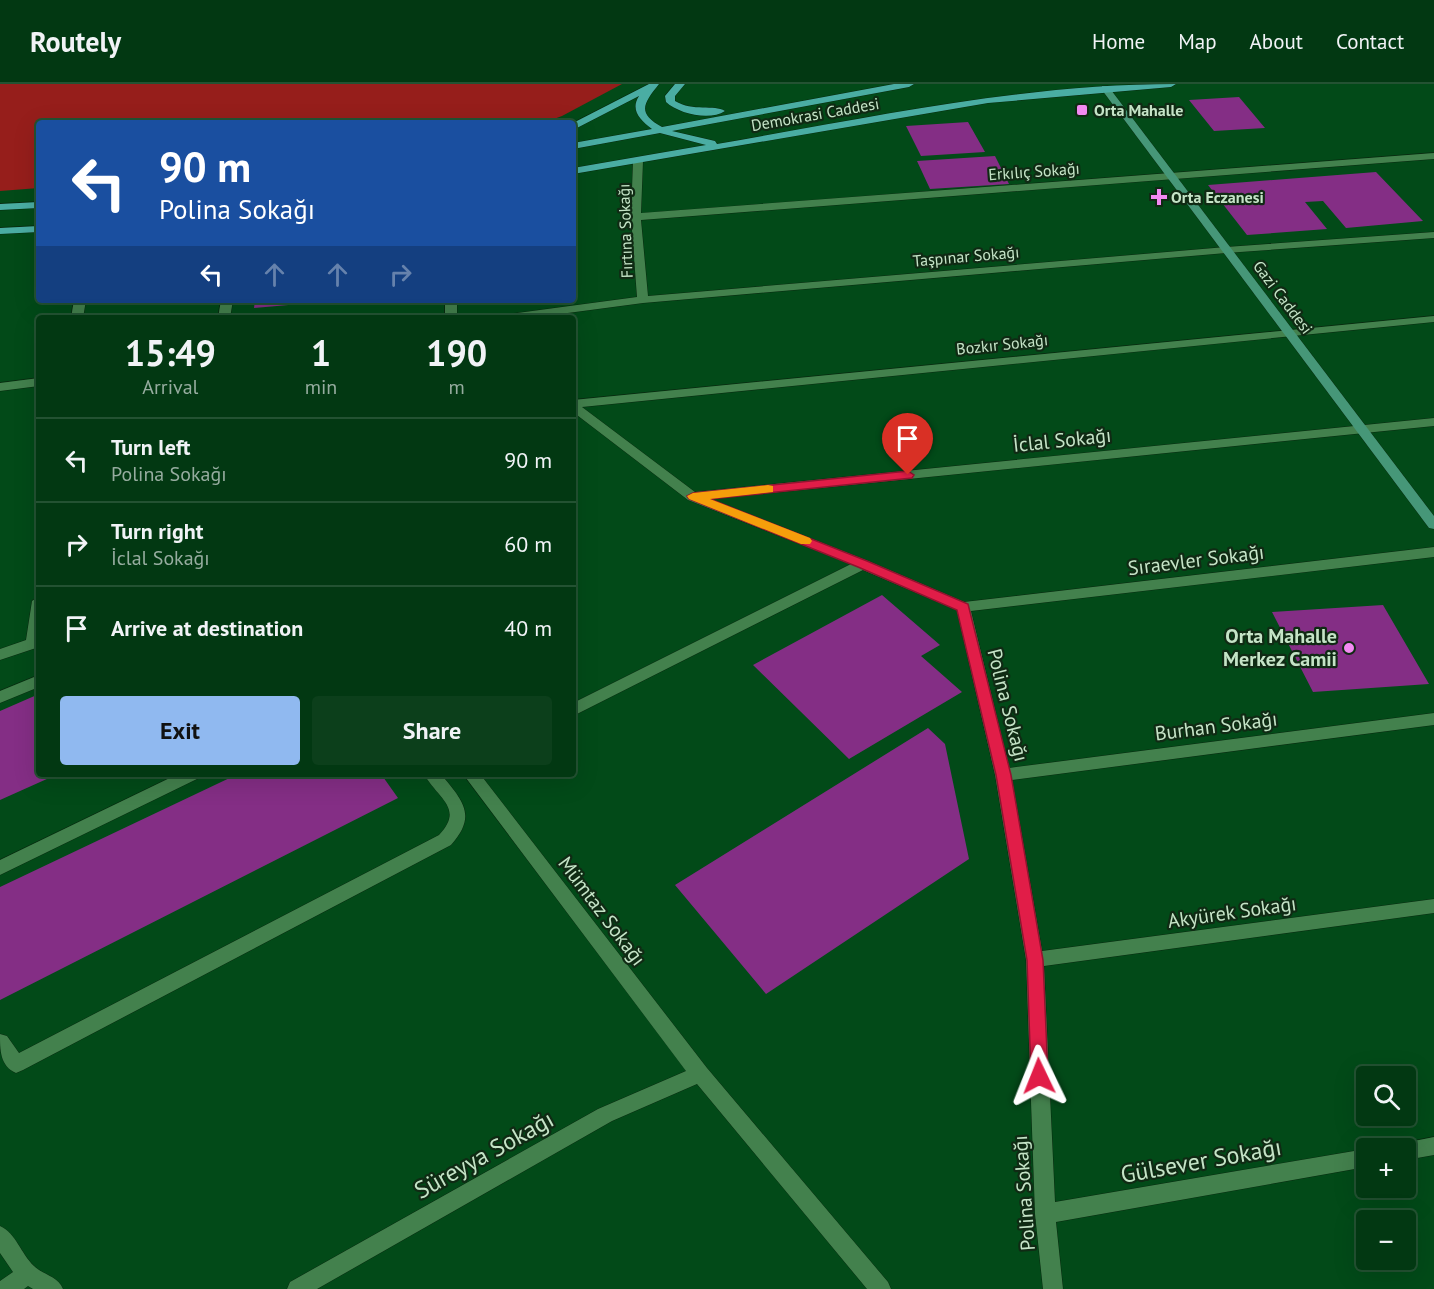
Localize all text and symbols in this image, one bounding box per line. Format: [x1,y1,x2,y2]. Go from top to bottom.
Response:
text: Routely [30,23,121,60]
text: Home [1092,28,1145,55]
text: Map [1178,28,1217,55]
text: About [1250,28,1303,55]
text: Contact [1336,28,1404,55]
street label: Demokrasi Caddesi [749,93,881,135]
place label: Orta Mahalle [1094,100,1183,120]
marker: Orta Mahalle [1075,103,1089,117]
text: 90 m [159,139,251,194]
icon: left [60,144,138,222]
street label: Erkılıç Sokağı [988,158,1080,184]
street label: Fırtına Sokağı [613,183,637,279]
place label: Orta Eczanesi [1171,187,1264,207]
marker: Orta Eczanesi [1152,190,1166,204]
text: Polina Sokağı [159,192,315,226]
street label: Taşpınar Sokağı [912,241,1020,271]
street label: Gazi Caddesi [1249,256,1317,338]
icon: left [195,258,228,291]
icon: ahead [258,258,291,291]
icon: ahead [321,258,354,291]
icon: right [384,258,417,291]
text: 15:49 [125,329,216,376]
text: 1 [311,329,331,376]
text: 190 [426,329,487,376]
street label: Bozkır Sokağı [955,329,1049,359]
text: Arrival [142,374,198,400]
text: min [305,374,337,400]
text: m [449,374,465,400]
pin [882,413,933,475]
icon: arrive [891,422,924,455]
street label: İclal Sokağı [1012,422,1112,458]
text: Turn left [111,433,191,461]
icon: left [60,444,93,477]
text: 90 m [504,446,552,474]
text: Polina Sokağı [111,461,227,487]
text: Turn right [111,517,203,545]
icon: right [60,528,93,561]
text: 60 m [504,530,552,558]
street label: Sıraevler Sokağı [1126,539,1266,581]
text: İclal Sokağı [111,545,210,571]
icon: arrive [60,612,93,645]
text: Arrive at destination [111,614,303,642]
text: 40 m [504,614,552,642]
place label: Orta Mahalle Merkez Camii [1223,623,1337,672]
marker: Orta Mahalle Merkez Camii [1342,641,1356,655]
street label: Polina Sokağı [981,646,1035,764]
button: Exit [60,696,300,765]
button: Share [312,696,552,765]
street label: Burhan Sokağı [1153,706,1279,746]
street label: Mümtaz Sokağı [552,851,652,971]
street label: Akyürek Sokağı [1166,890,1298,934]
position arrow [1007,1044,1071,1108]
map controls [1356,1066,1416,1270]
button: search [1356,1066,1416,1126]
street label: Süreyya Sokağı [409,1104,559,1206]
street label: Gülsever Sokağı [1118,1131,1284,1190]
street label: Polina Sokağı [1007,1134,1041,1252]
button: + [1356,1138,1416,1198]
button: − [1356,1210,1416,1270]

